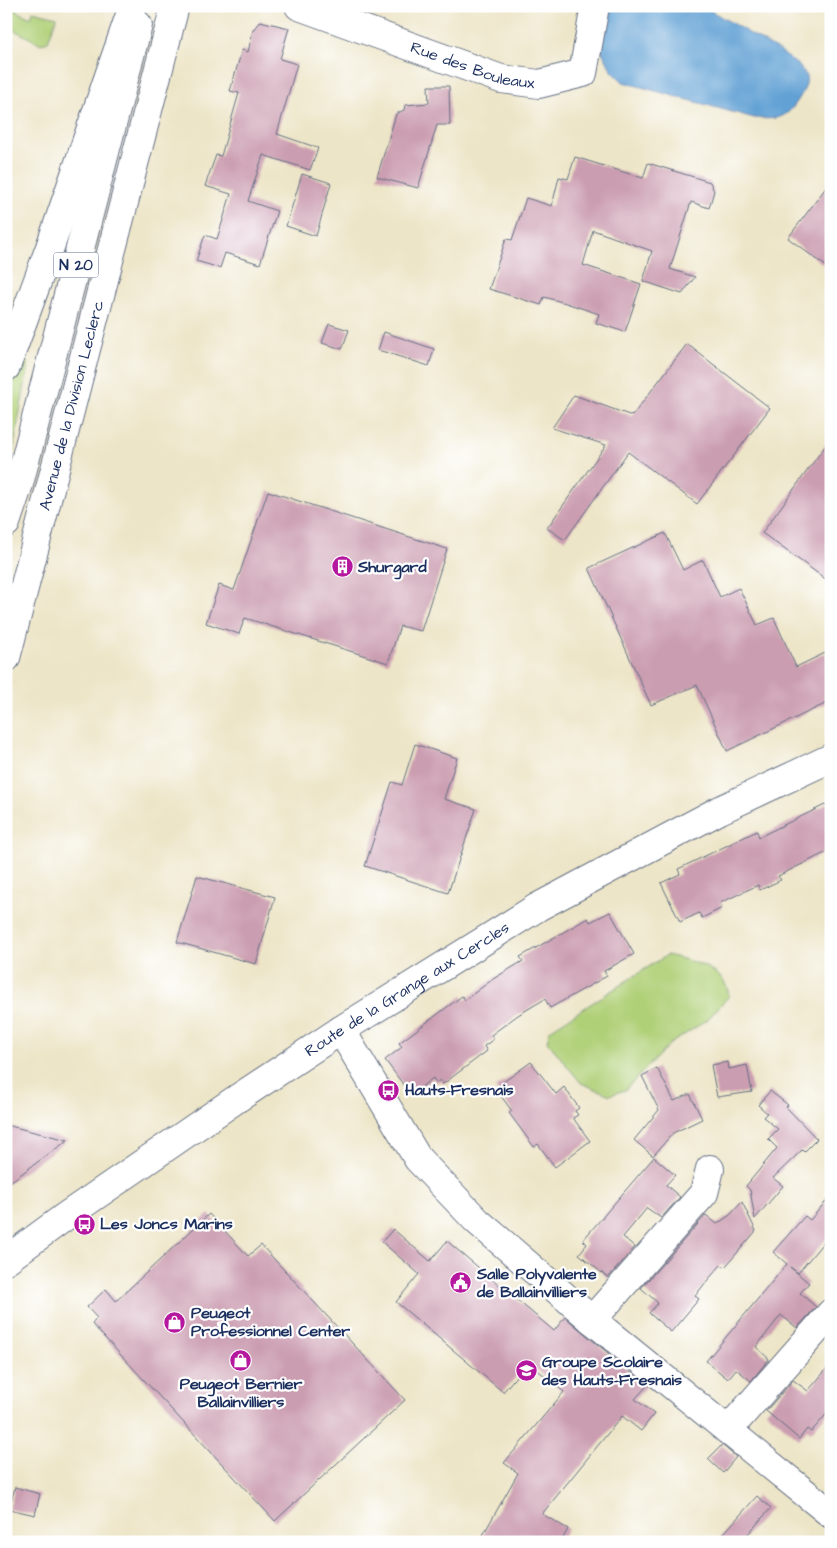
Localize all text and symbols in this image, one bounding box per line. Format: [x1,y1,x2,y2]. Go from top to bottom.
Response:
street label: Rue des Bouleaux [407,36,537,94]
road number: N 20 [54,252,98,278]
street label: Avenue de la Division Leclerc [34,298,109,513]
building icon: Shurgard [330,555,354,579]
place label: Shurgard [357,556,427,580]
street label: Route de la Grange aux Cercles [300,917,514,1062]
bus stop icon: Hauts-Fresnais [377,1078,401,1102]
place label: Hauts-Fresnais [405,1079,514,1101]
bus stop icon: Les Joncs Marins [72,1212,96,1236]
place label: Les Joncs Marins [100,1213,233,1235]
place label: Salle Polyvalente de Ballainvilliers [476,1263,597,1303]
public building icon: Salle Polyvalente de Ballainvilliers [449,1271,473,1295]
place label: Peugeot Professionnel Center [191,1302,350,1342]
shop icon: Peugeot Professionnel Center [163,1310,187,1334]
shop icon: Peugeot Bernier Ballainvilliers [229,1348,253,1372]
place label: Groupe Scolaire des Hauts-Fresnais [541,1351,682,1391]
school or university icon: Groupe Scolaire des Hauts-Fresnais [514,1359,538,1383]
place label: Peugeot Bernier Ballainvilliers [180,1373,302,1413]

